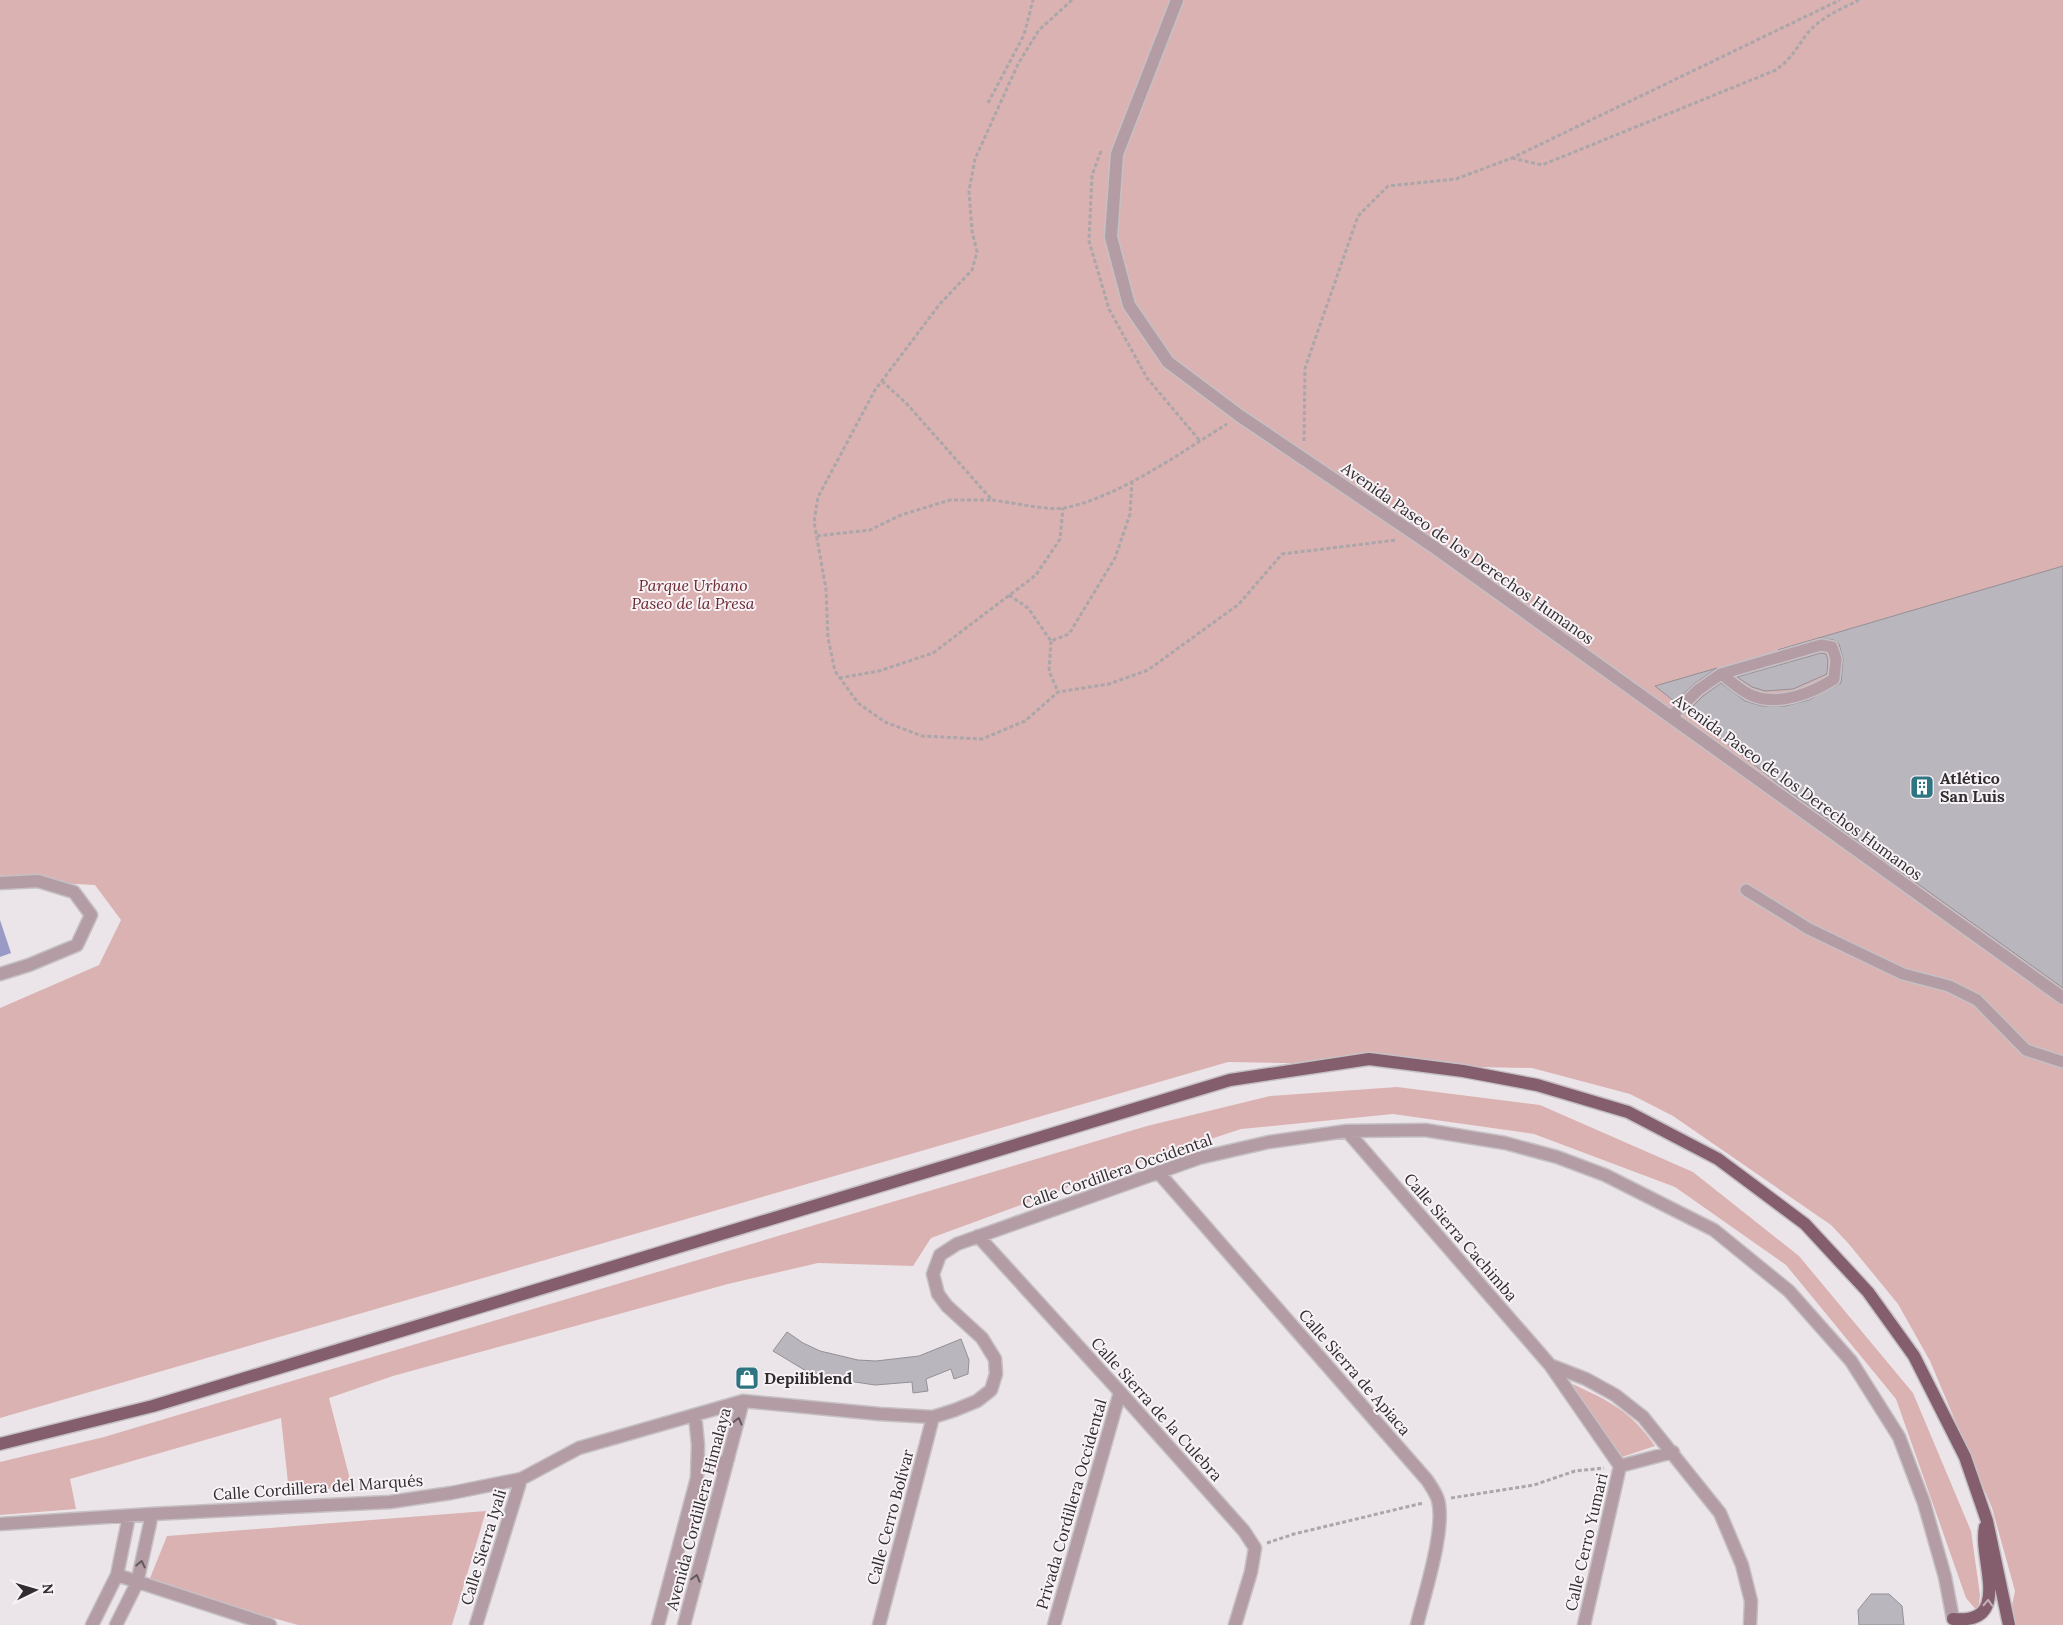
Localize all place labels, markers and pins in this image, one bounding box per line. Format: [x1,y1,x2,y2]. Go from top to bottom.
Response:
place label: Atlético San Luis [1940,768,2005,806]
building icon: Atlético San Luis [1909,774,1935,800]
shop icon: Depiliblend [734,1365,760,1391]
place label: Depiliblend [764,1368,853,1388]

